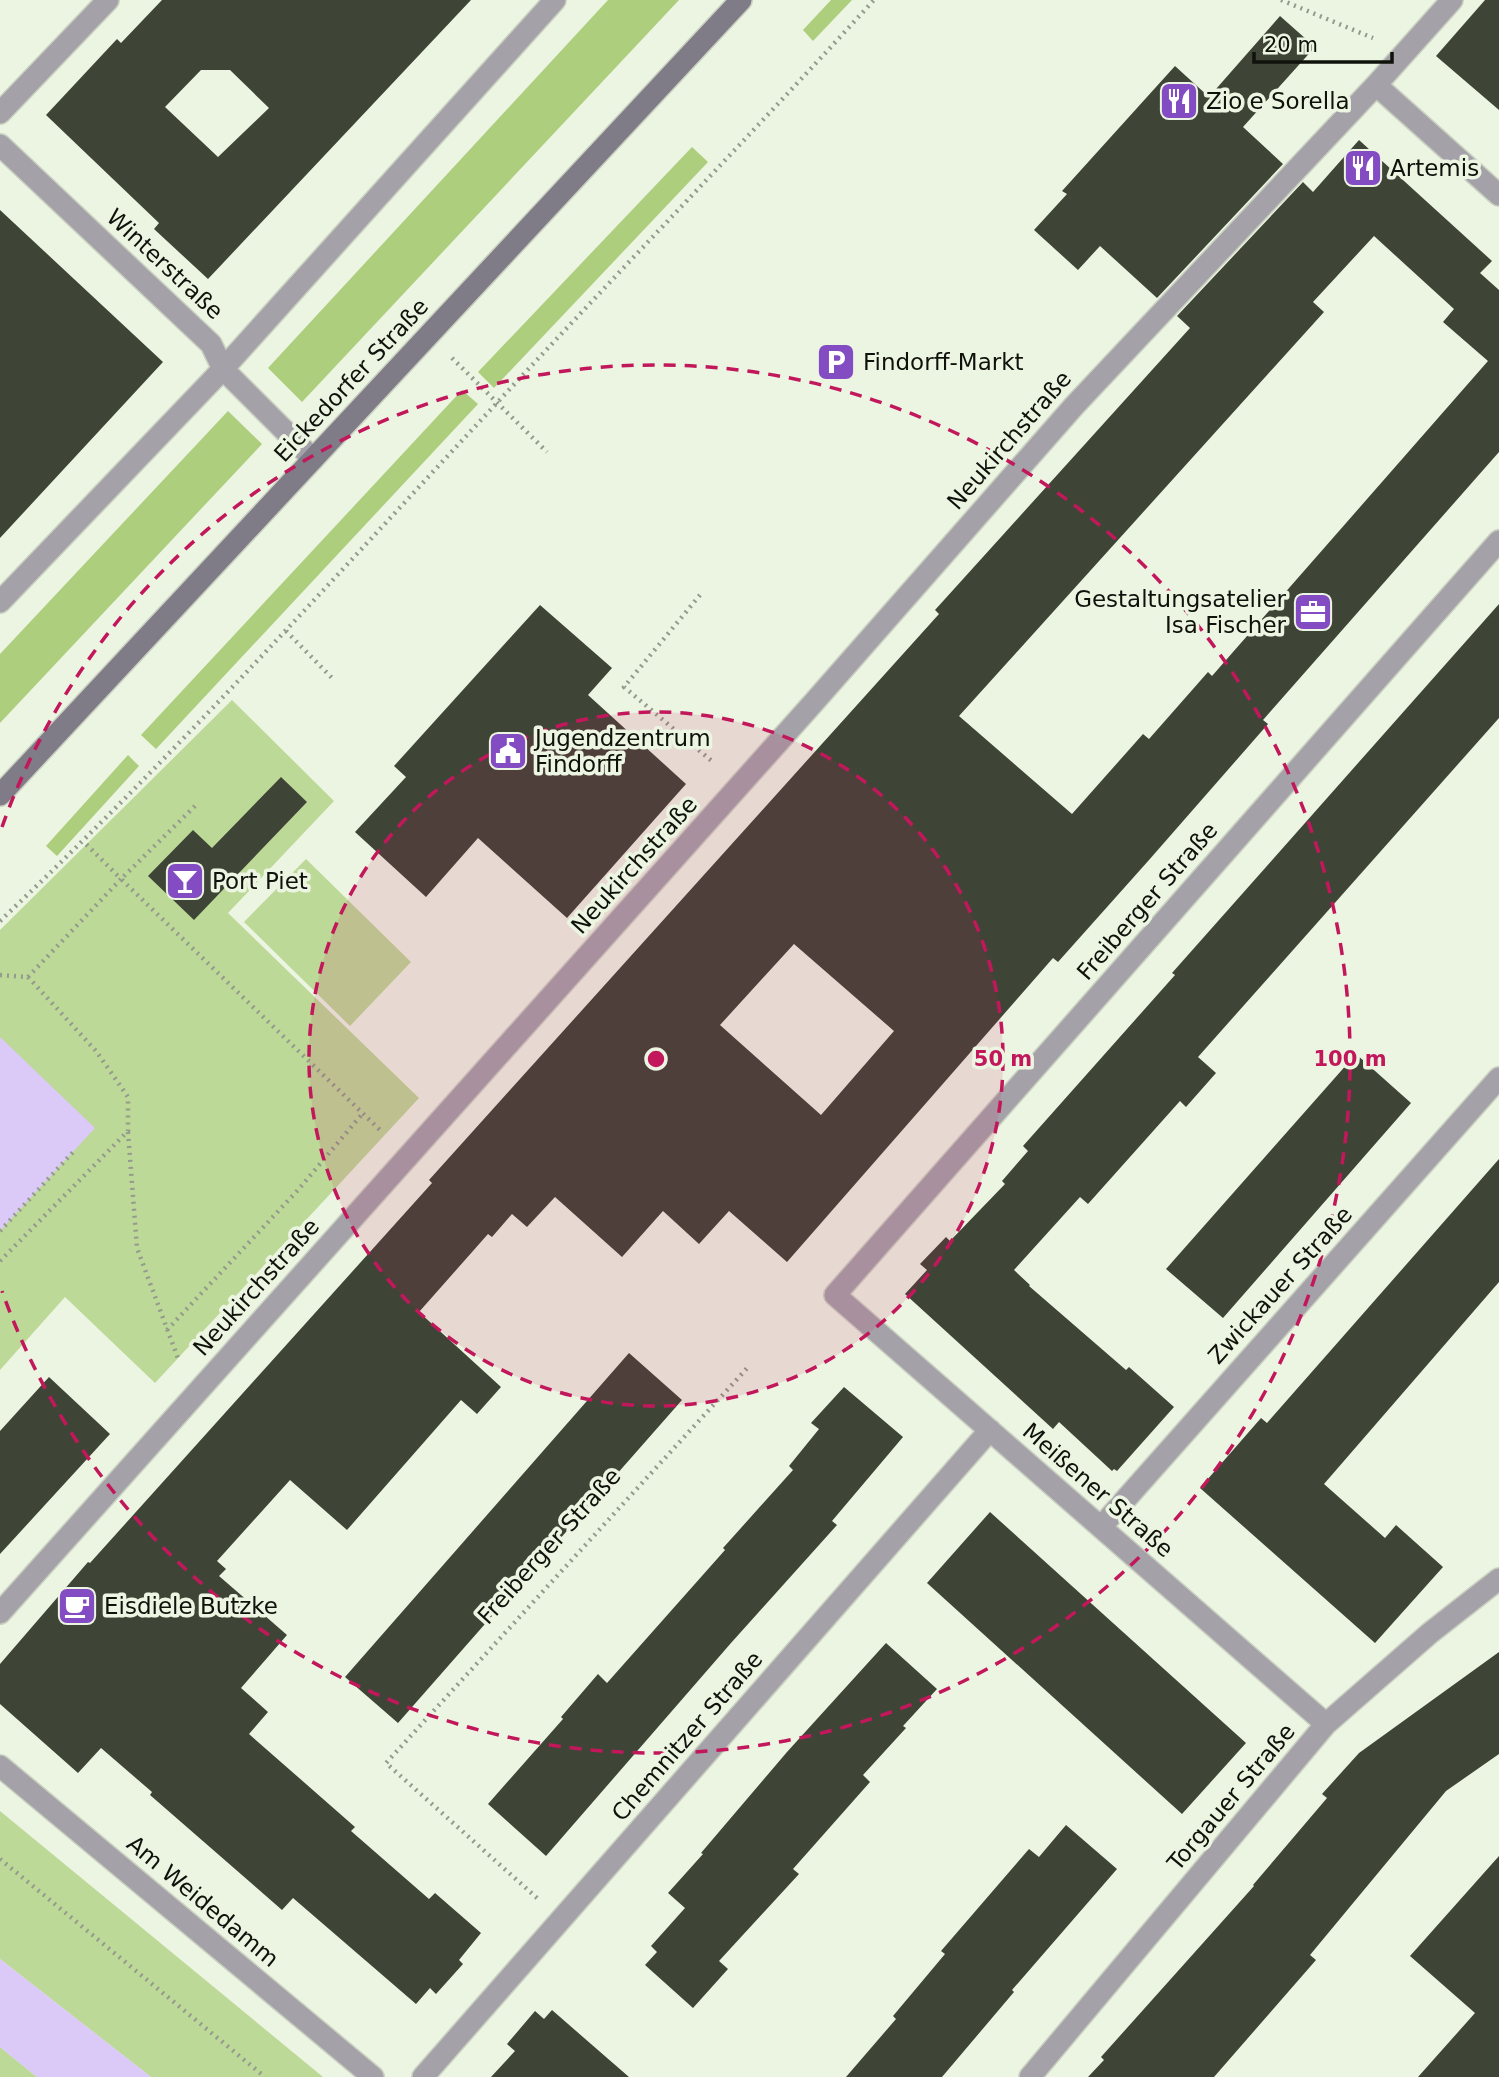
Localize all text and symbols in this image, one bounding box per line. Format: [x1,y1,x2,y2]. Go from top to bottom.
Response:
scale bar [1254,21,1392,65]
text: 20 m [1264,33,1318,57]
restaurant icon: Zio e Sorella [1158,80,1200,122]
place label: Zio e Sorella [1206,88,1350,114]
restaurant icon: Artemis [1342,147,1384,189]
place label: Artemis [1390,155,1479,181]
street label: Winterstraße [102,204,228,324]
street label: Eickedorfer Straße [269,293,433,467]
parking icon: Findorff-Markt [815,341,857,383]
place label: Findorff-Markt [863,349,1024,375]
street label: Neukirchstraße [942,365,1076,515]
place label: Gestaltungsatelier Isa Fischer [1074,586,1287,638]
office icon: Gestaltungsatelier Isa Fischer [1292,591,1334,633]
place label: Jugendzentrum Findorff [533,725,711,777]
public building icon: Jugendzentrum Findorff [487,730,529,772]
street label: Neukirchstraße [566,791,702,939]
street label: Freiberger Straße [1072,817,1222,985]
bar icon: Port Piet [164,860,206,902]
place label: Port Piet [212,868,308,894]
centre of rings [644,1047,668,1071]
text: 50 m [974,1047,1032,1071]
text: 100 m [1313,1047,1387,1071]
street label: Zwickauer Straße [1203,1201,1357,1369]
street label: Neukirchstraße [188,1213,324,1361]
street label: Meißener Straße [1018,1418,1178,1562]
street label: Freiberger Straße [472,1463,626,1629]
cafe icon: Eisdiele Butzke [56,1585,98,1627]
place label: Eisdiele Butzke [104,1593,278,1619]
street label: Chemnitzer Straße [606,1646,768,1826]
street label: Torgauer Straße [1161,1718,1300,1876]
street label: Am Weidedamm [122,1830,284,1972]

